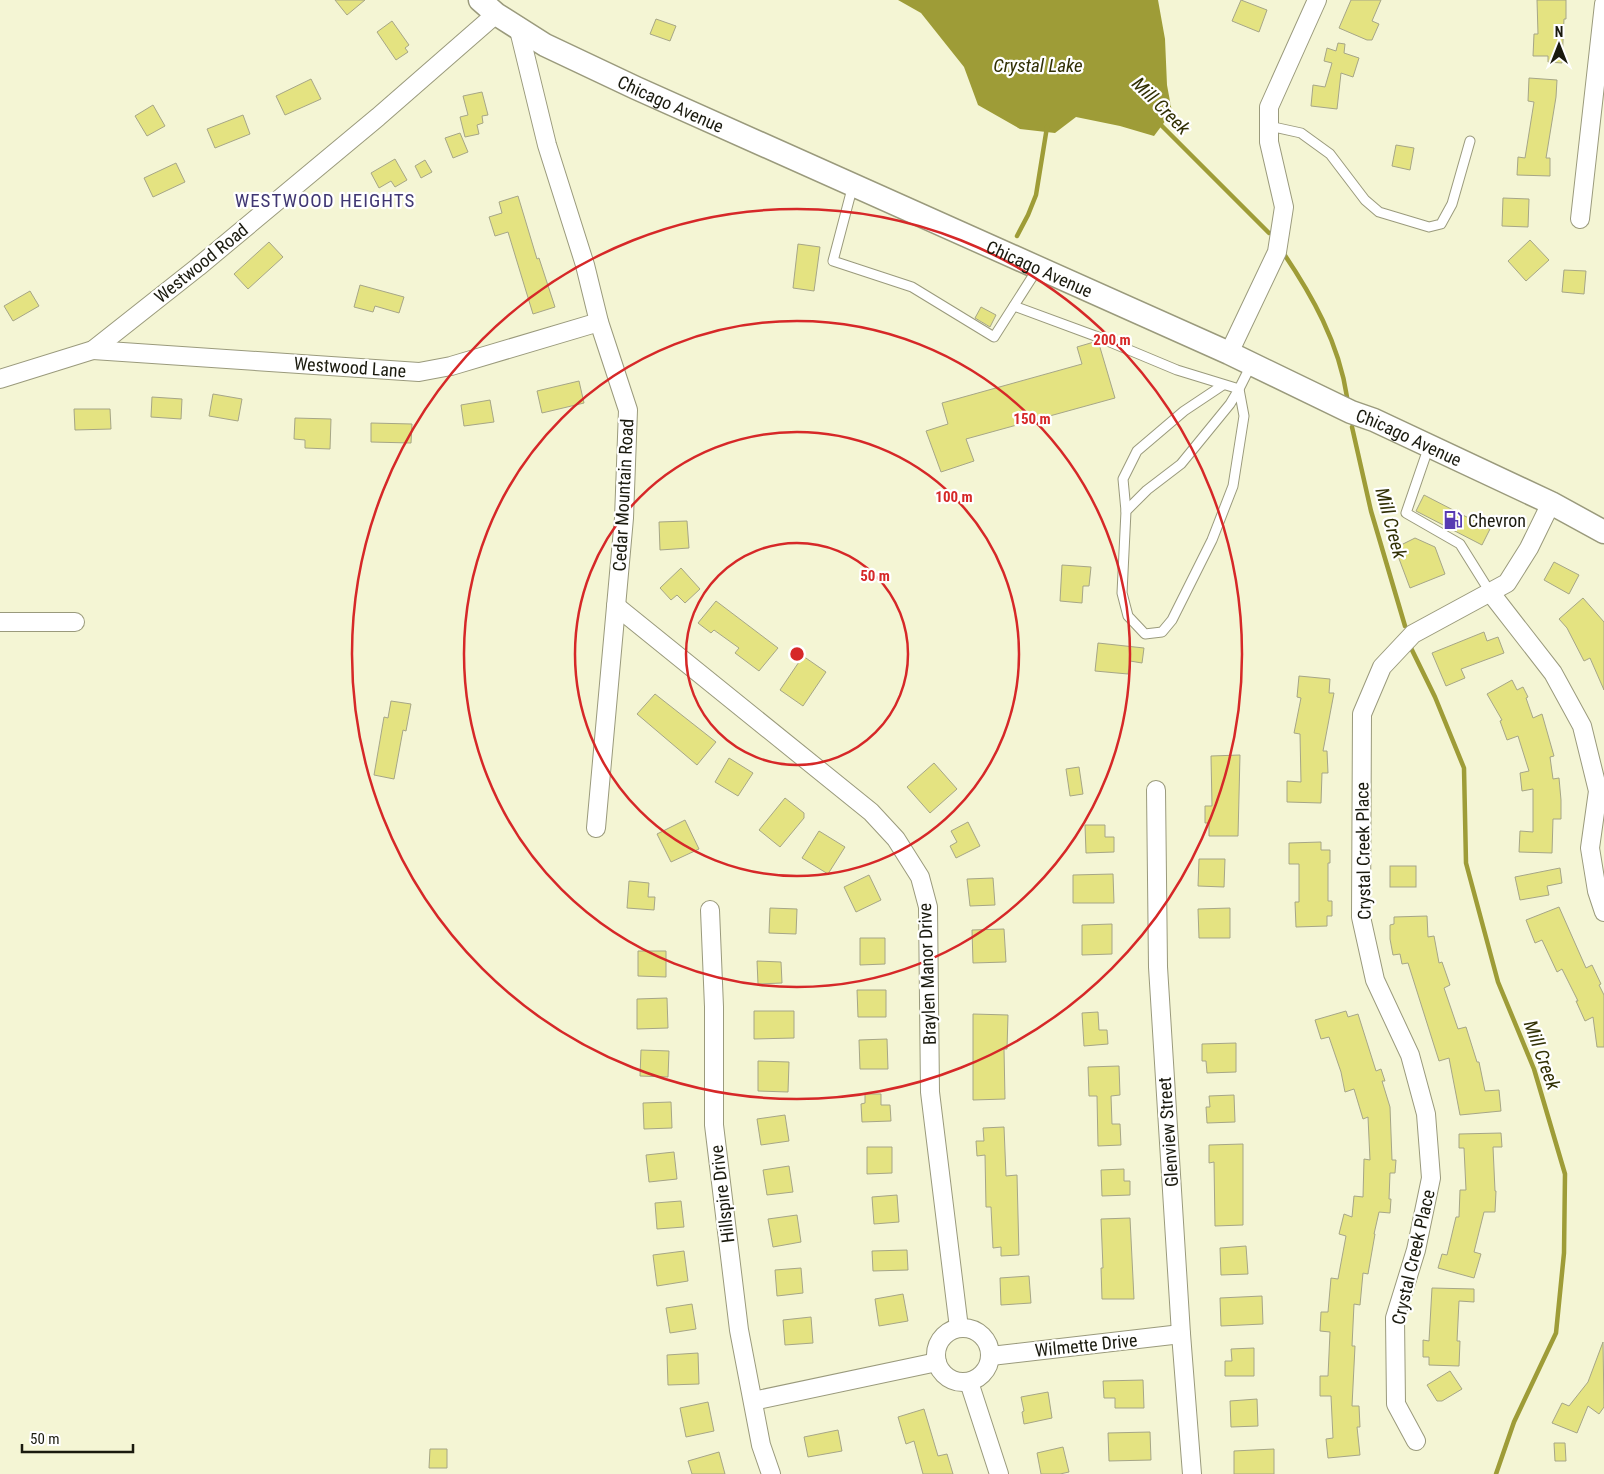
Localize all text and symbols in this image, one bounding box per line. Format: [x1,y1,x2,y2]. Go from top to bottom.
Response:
north arrow [1534,20,1584,70]
text: N [1555,24,1563,40]
water label: Crystal Lake [993,54,1083,77]
street label: Chicago Avenue [614,70,727,136]
water label: Mill Creek [1127,72,1195,140]
district label: WESTWOOD HEIGHTS [235,189,415,212]
street label: Westwood Road [150,219,252,307]
street label: Chicago Avenue [983,236,1096,301]
text: 200 m [1093,331,1131,349]
street label: Westwood Lane [293,353,407,381]
street label: Chicago Avenue [1353,404,1465,470]
text: 150 m [1013,410,1051,428]
street label: Cedar Mountain Road [609,418,637,572]
water label: Mill Creek [1371,485,1412,562]
text: 100 m [935,488,973,506]
fuel station icon: Chevron [1442,509,1464,531]
place label: Chevron [1468,510,1526,531]
text: 50 m [860,567,890,585]
centre of rings [788,645,806,663]
street label: Crystal Creek Place [1351,782,1375,920]
street label: Braylen Manor Drive [914,903,940,1045]
water label: Mill Creek [1519,1017,1565,1094]
street label: Glenview Street [1154,1076,1182,1188]
street label: Hillspire Drive [706,1144,738,1244]
street label: Crystal Creek Place [1387,1187,1439,1327]
street label: Wilmette Drive [1034,1329,1138,1361]
scale bar [22,1422,134,1454]
text: 50 m [30,1430,60,1448]

